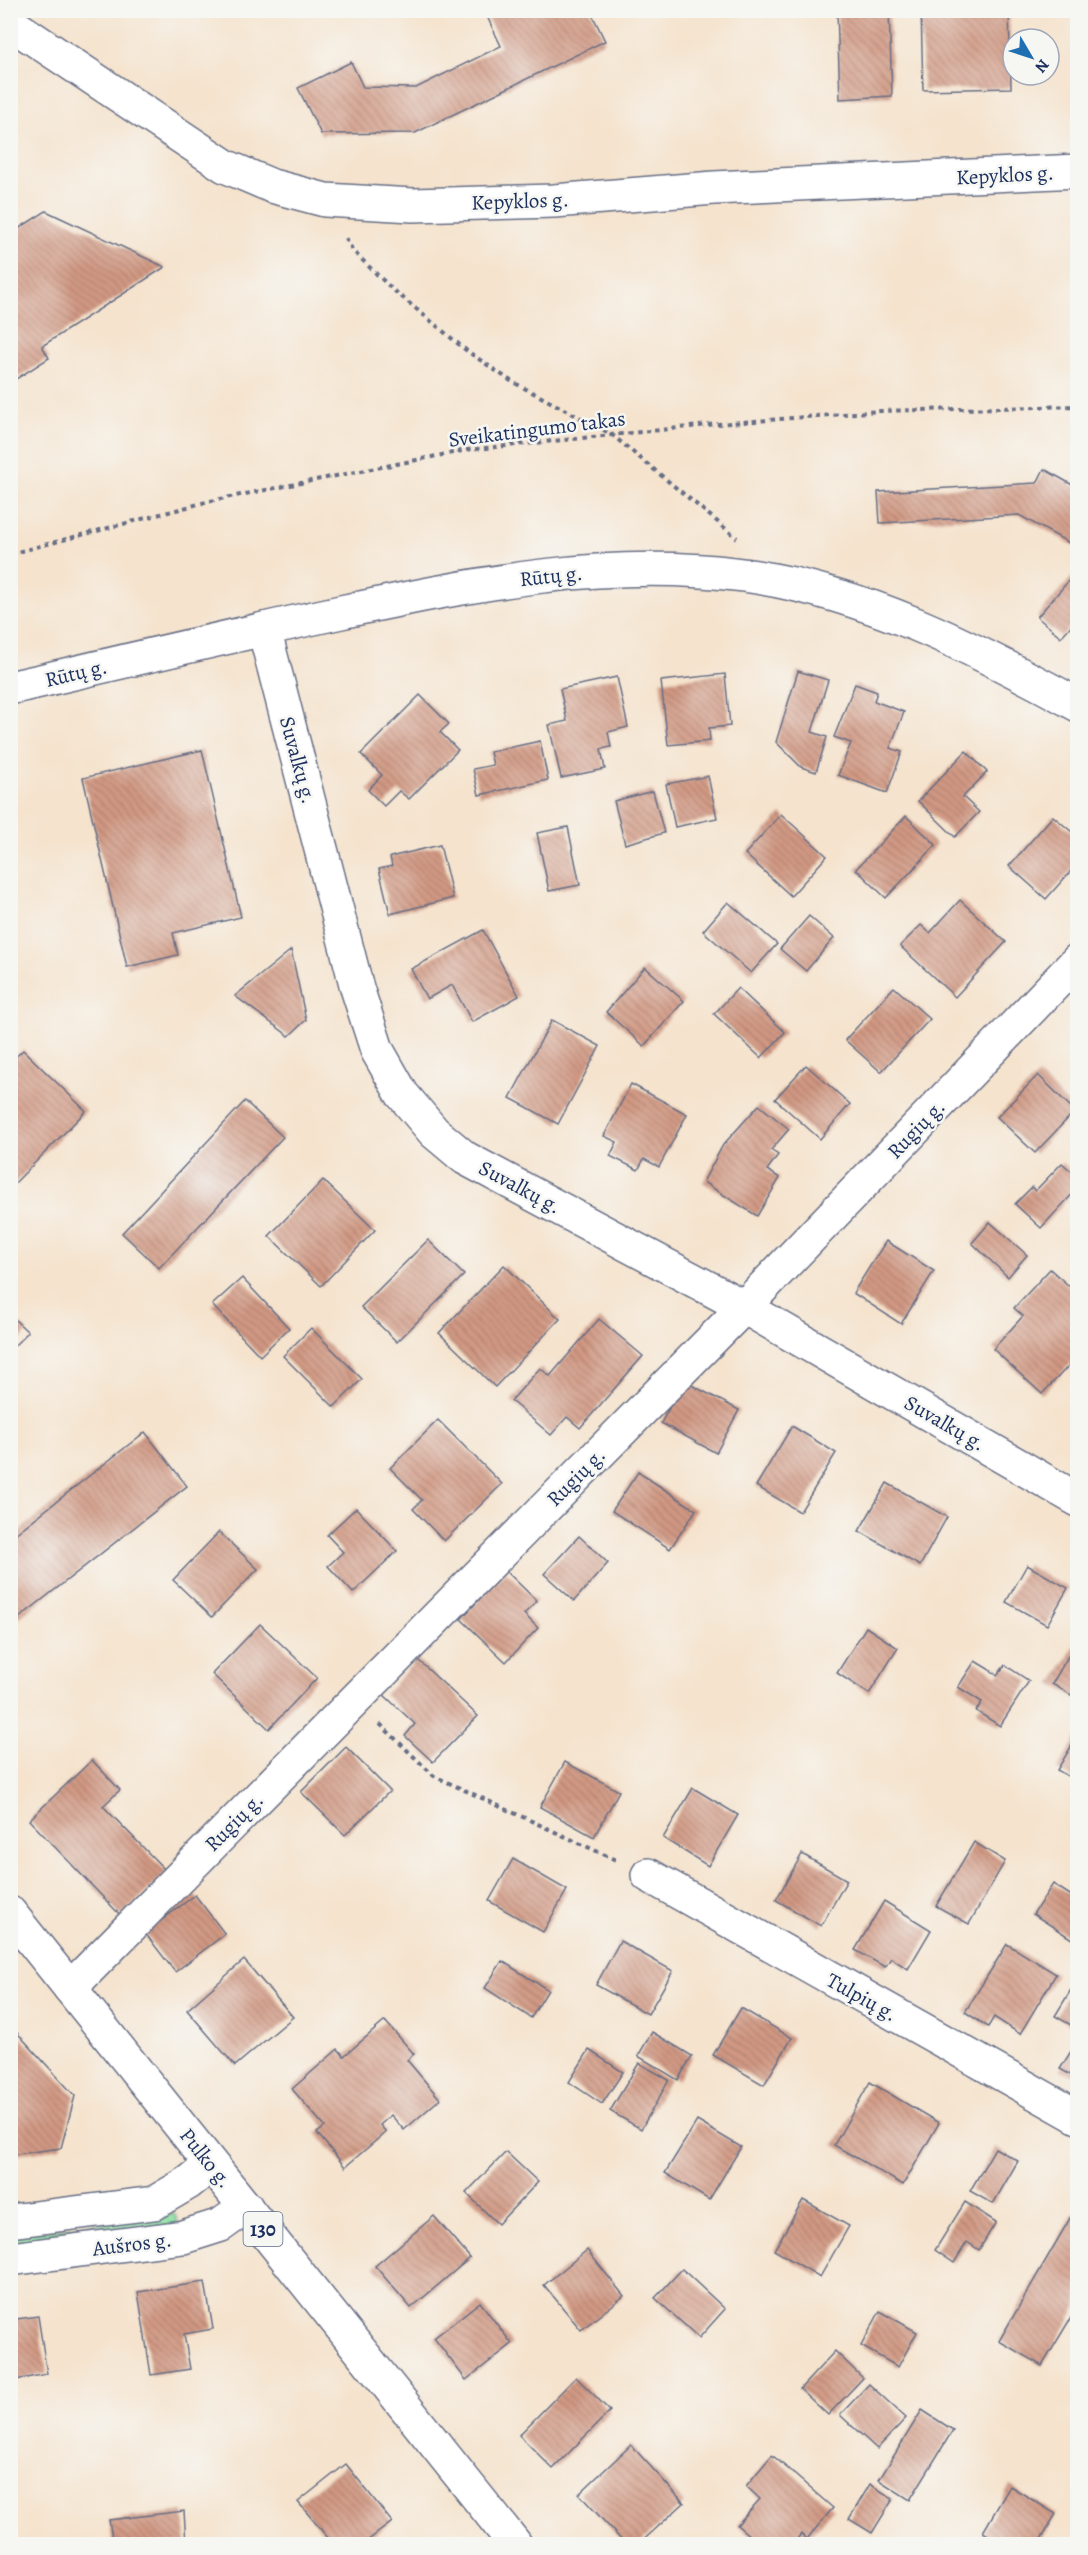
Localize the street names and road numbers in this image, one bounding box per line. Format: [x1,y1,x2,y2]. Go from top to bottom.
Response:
street label: Kepyklos g. [956,158,1054,192]
street label: Kepyklos g. [471,185,569,217]
street label: Sveikatingumo takas [447,404,627,454]
street label: Rūtų g. [518,559,584,593]
street label: Rūtų g. [42,652,110,694]
street label: Suvalkų g. [273,713,323,807]
street label: Rugių g. [881,1093,951,1165]
street label: Suvalkų g. [474,1154,566,1220]
street label: Suvalkų g. [899,1389,991,1457]
street label: Rugių g. [540,1441,612,1513]
street label: Rugių g. [198,1786,270,1858]
street label: Tulpių g. [822,1966,902,2028]
street label: Pulko g. [173,2122,239,2194]
road number: 130 [244,2212,282,2246]
street label: Aušros g. [90,2225,173,2263]

